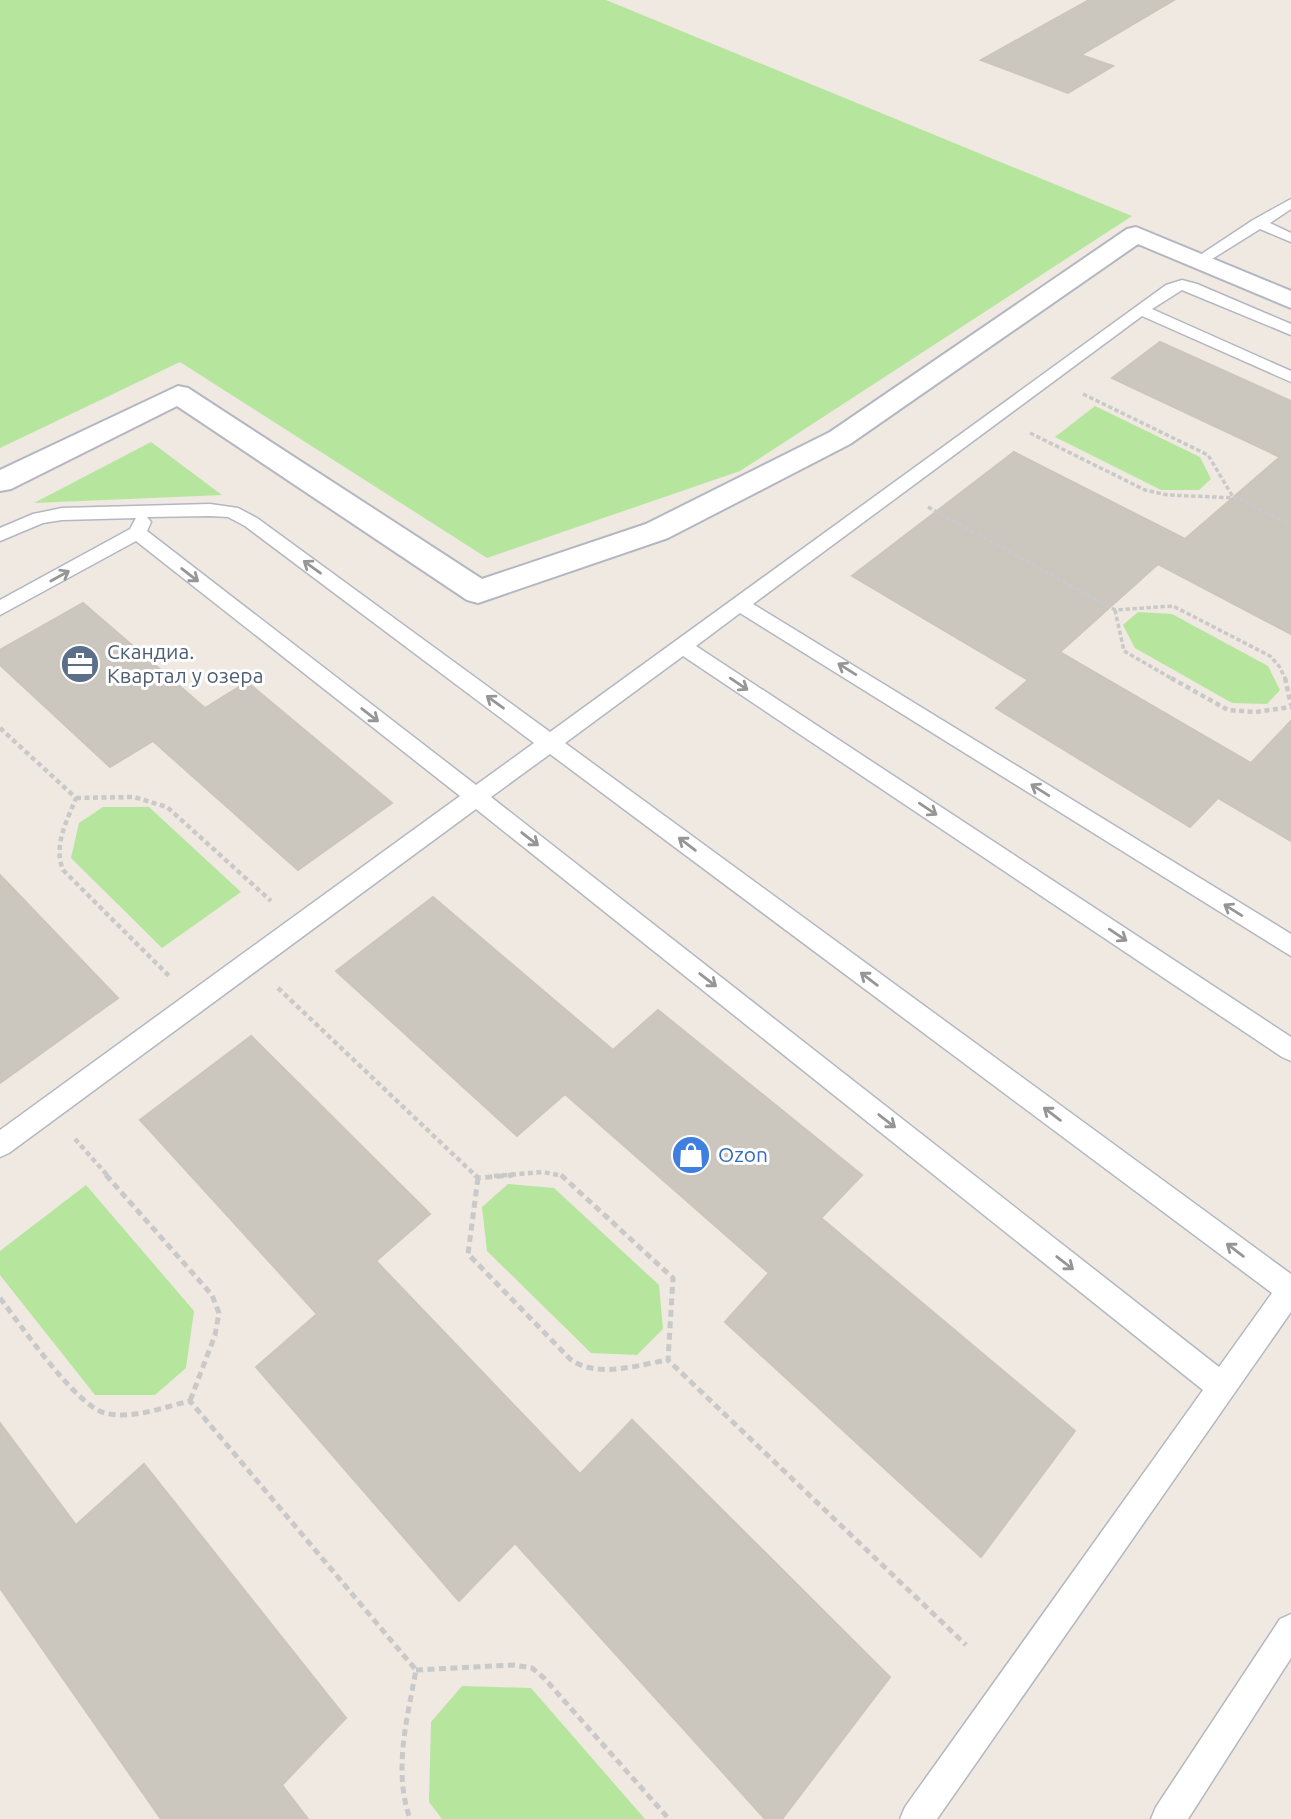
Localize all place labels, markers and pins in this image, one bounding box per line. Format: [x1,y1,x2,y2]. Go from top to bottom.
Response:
place label: Скандиа. Квартал у озера [107,639,263,687]
office icon: Скандиа. Квартал у озера [59,643,101,685]
shop icon: Ozon [670,1134,712,1176]
place label: Ozon [718,1142,768,1166]

